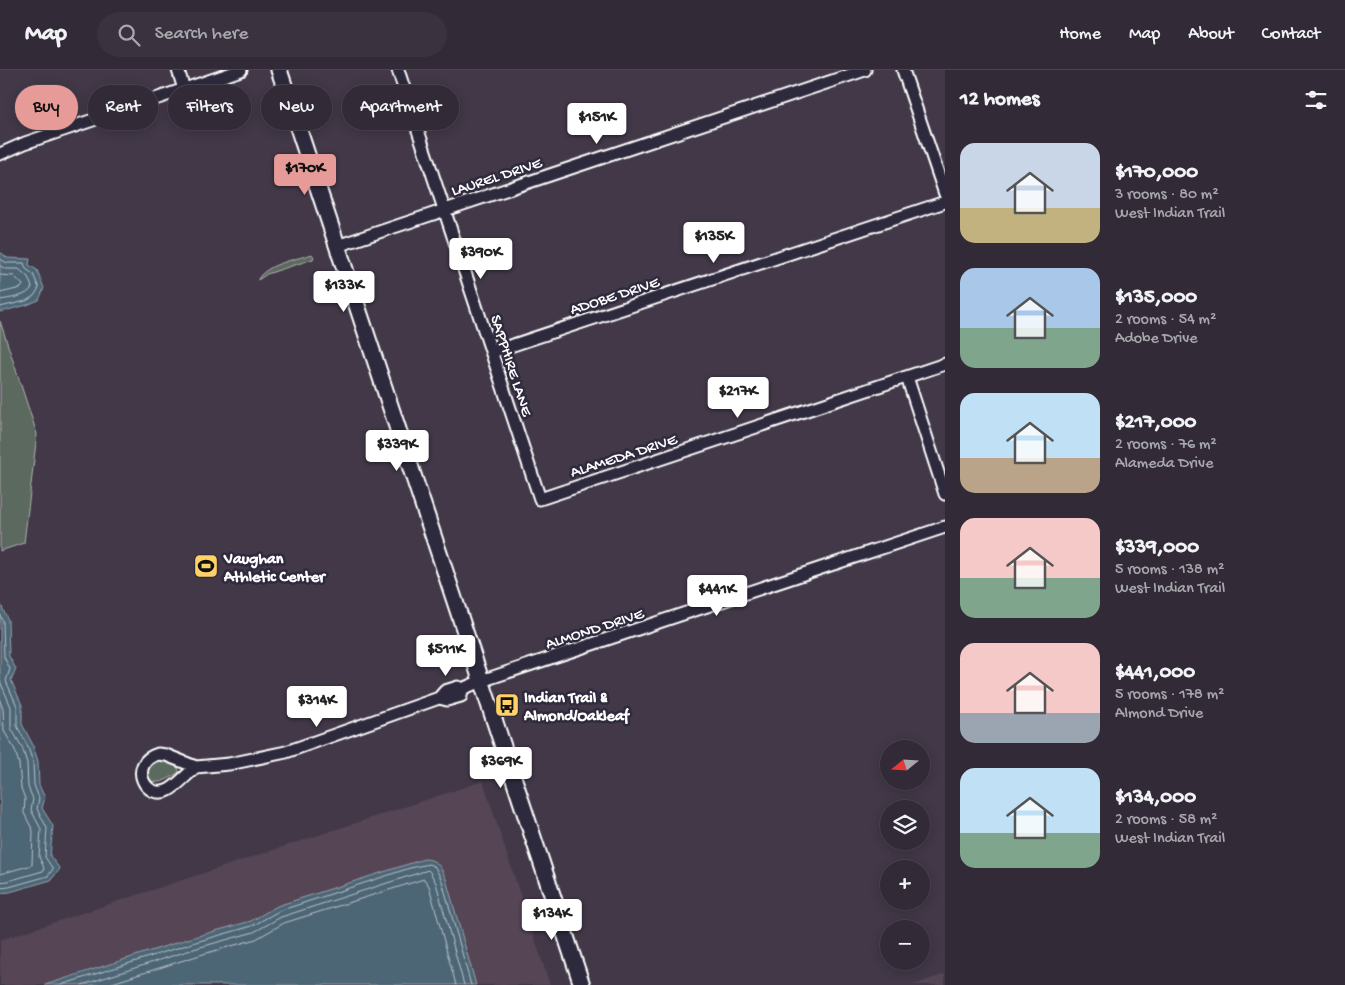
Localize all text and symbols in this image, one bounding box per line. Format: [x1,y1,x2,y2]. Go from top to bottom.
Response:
search box [97,12,447,57]
text: Map [25,20,67,49]
icon: search [115,21,143,49]
text: Search here [155,23,248,46]
text: Home [1059,24,1101,45]
text: Map [1129,24,1160,45]
text: About [1188,24,1234,45]
text: Contact [1262,24,1320,45]
chip: Buy [15,85,78,130]
chip: Rent [88,85,158,130]
chip: Filters [168,85,251,130]
chip: New [261,85,332,130]
chip: Apartment [342,85,459,130]
icon: filters [1302,86,1330,114]
text: 12 homes [960,88,1039,113]
pin: $151K [562,102,632,145]
text: $151K [578,109,616,128]
pin: $170K [270,154,340,196]
street label: LAUREL DRIVE [449,154,546,202]
text: $170K [285,160,325,179]
text: $170,000 [1115,161,1198,186]
icon: home [1000,163,1060,223]
text: 3 rooms · 80 m² [1115,186,1219,205]
text: West Indian Trail [1115,205,1225,224]
pin: $135K [679,222,749,264]
text: $135K [694,228,734,247]
pin: $390K [446,238,516,280]
text: $390K [460,244,502,263]
pin: $133K [309,270,379,313]
street label: ADOBE DRIVE [568,274,663,321]
text: $133K [324,277,364,296]
text: $135,000 [1115,286,1197,311]
icon: home [1000,288,1060,348]
text: 2 rooms · 54 m² [1115,311,1216,330]
street label: SAPPHIRE LANE [484,313,535,420]
text: Adobe Drive [1115,330,1197,349]
pin: $217K [703,376,773,419]
text: $217K [719,383,757,402]
text: $217,000 [1115,411,1197,436]
icon: home [1000,413,1060,473]
pin: $339K [362,430,432,472]
street label: ALAMEDA DRIVE [568,431,681,484]
text: $339K [377,436,417,455]
text: 2 rooms · 76 m² [1115,436,1217,455]
text: Alameda Drive [1115,455,1213,474]
text: $339,000 [1115,536,1199,561]
icon: home [1000,538,1060,598]
place label: Vaughan Athletic Center [223,551,327,588]
sports icon: Vaughan Athletic Center [193,553,219,579]
text: 5 rooms · 138 m² [1115,561,1224,580]
pin: $441K [682,574,752,617]
text: West Indian Trail [1115,580,1225,599]
text: $441K [698,581,736,600]
street label: ALMOND DRIVE [544,605,648,655]
pin: $511K [411,634,481,677]
text: $511K [427,641,465,660]
text: $441,000 [1115,661,1195,686]
icon: home [1000,663,1060,723]
pin: $314K [282,686,352,728]
text: 5 rooms · 178 m² [1115,686,1224,705]
place label: Indian Trail & Almond/Oakleaf [523,690,631,727]
text: $314K [298,692,336,711]
bus stop icon: Indian Trail & Almond/Oakleaf [494,692,520,718]
text: Almond Drive [1115,705,1203,724]
north arrow [880,740,930,790]
map controls [880,740,930,970]
pin: $369K [466,746,536,789]
text: $369K [481,753,521,772]
text: $134,000 [1115,786,1196,811]
icon: home [1000,788,1060,848]
button: layers [880,800,930,850]
text: 2 rooms · 58 m² [1115,811,1217,830]
text: West Indian Trail [1115,830,1225,849]
button: + [880,860,930,910]
pin: $134K [517,898,587,941]
text: $134K [533,905,571,924]
button: − [880,920,930,970]

